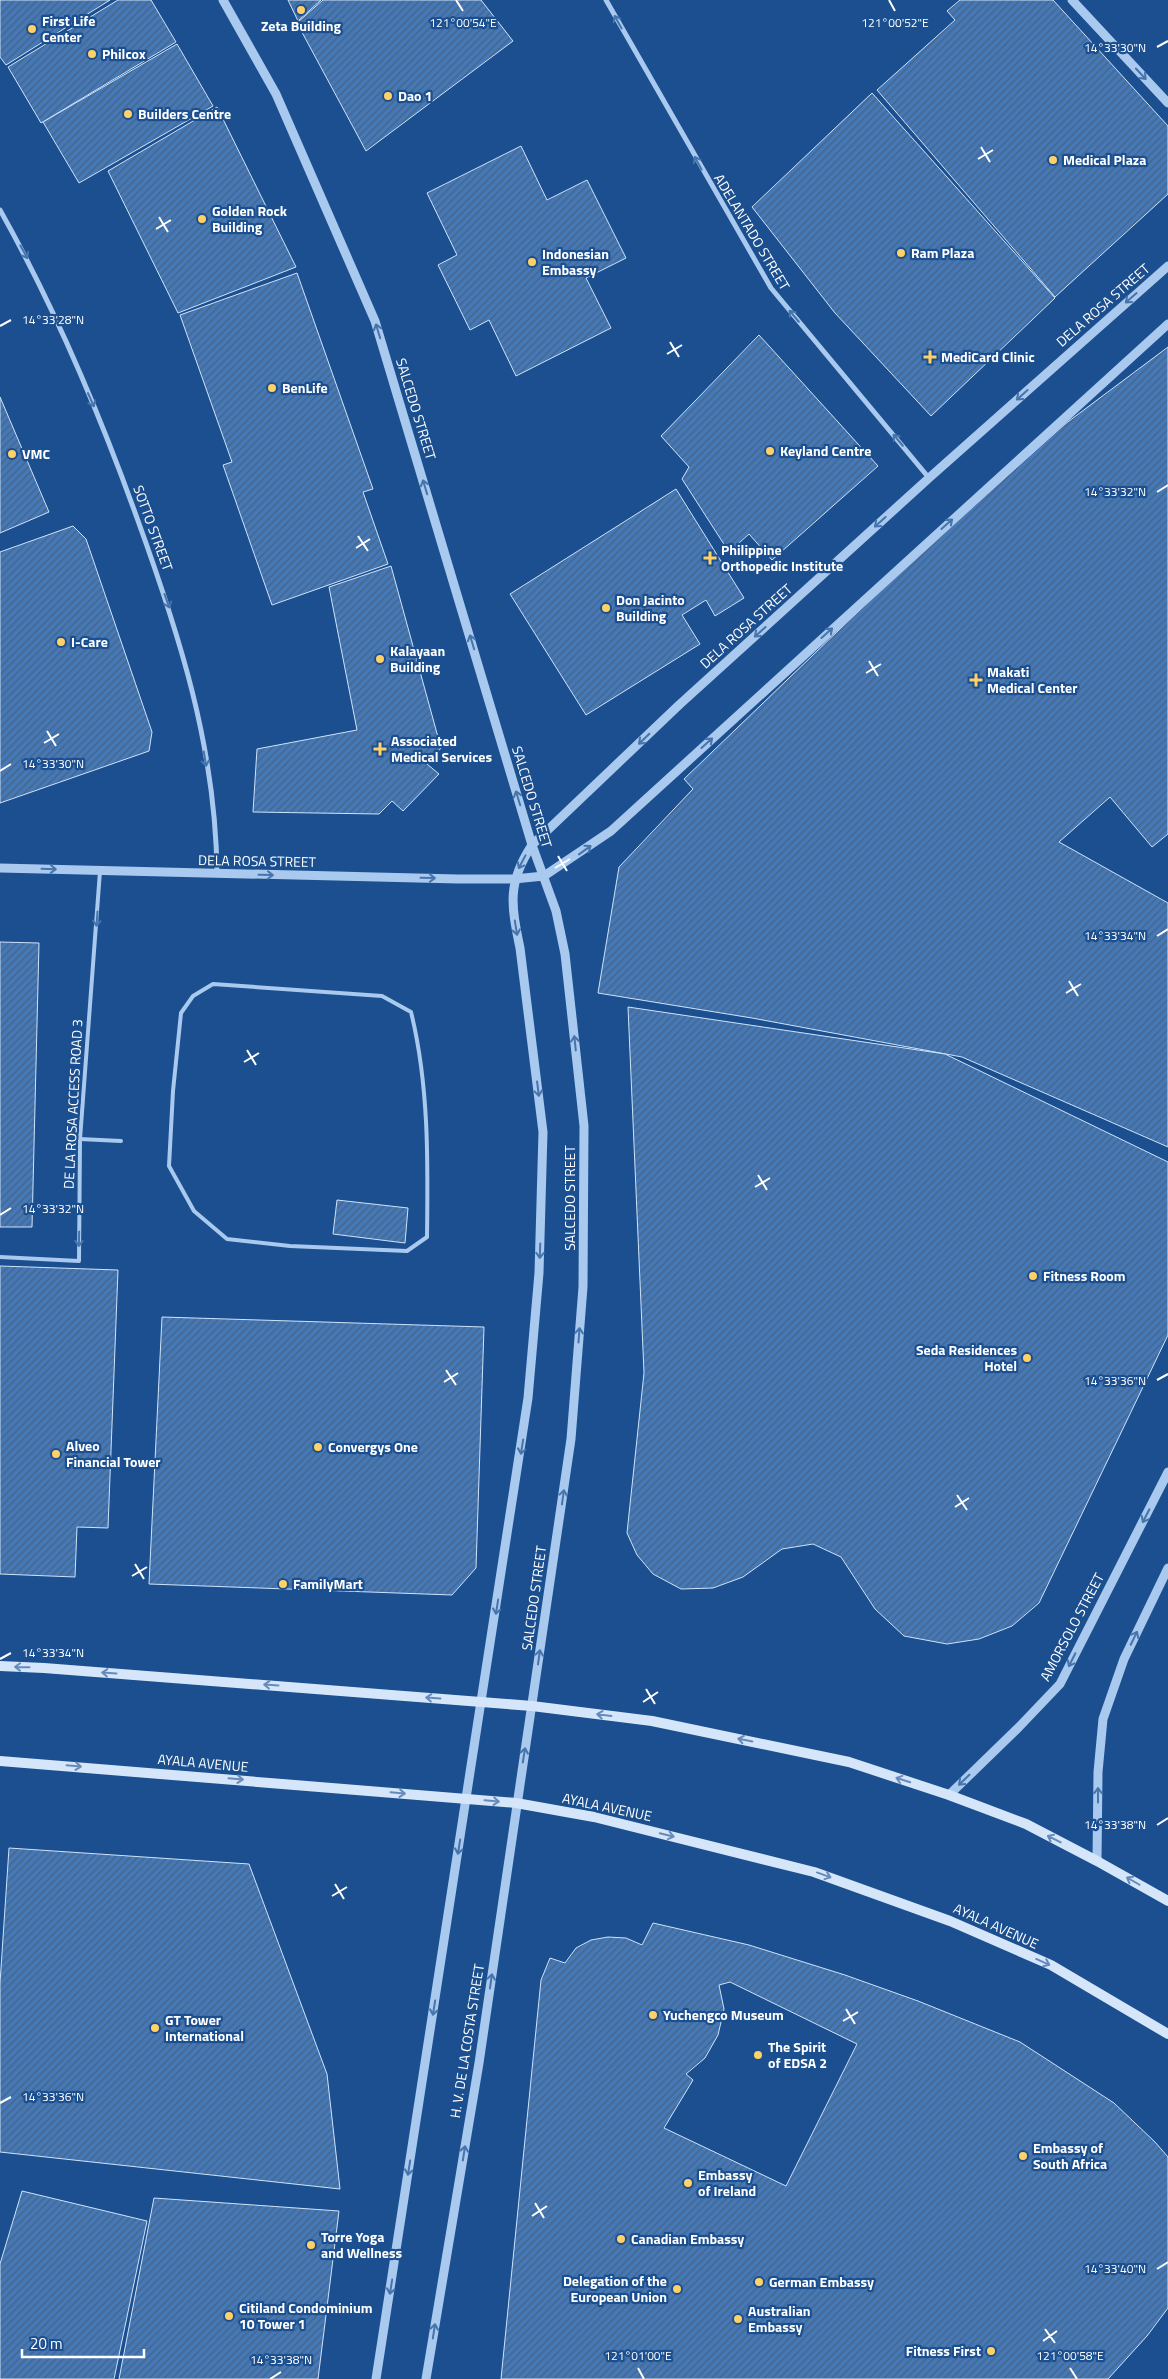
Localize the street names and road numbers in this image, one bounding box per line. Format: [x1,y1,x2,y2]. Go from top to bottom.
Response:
street label: ADELANTADO STREET [709,170,796,294]
street label: DELA ROSA STREET [1051,258,1155,351]
street label: SALCEDO STREET [391,355,442,463]
street label: SOTTO STREET [128,482,179,574]
street label: DELA ROSA STREET [695,578,797,673]
street label: SALCEDO STREET [507,743,558,851]
street label: DELA ROSA STREET [198,849,317,872]
street label: DE LA ROSA ACCESS ROAD 3 [58,1019,87,1189]
street label: SALCEDO STREET [559,1145,580,1251]
street label: SALCEDO STREET [516,1544,551,1652]
street label: AMORSOLO STREET [1034,1568,1109,1685]
street label: AYALA AVENUE [157,1748,250,1777]
street label: AYALA AVENUE [560,1787,654,1826]
street label: AYALA AVENUE [950,1897,1042,1954]
street label: H. V. DE LA COSTA STREET [444,1962,489,2120]

